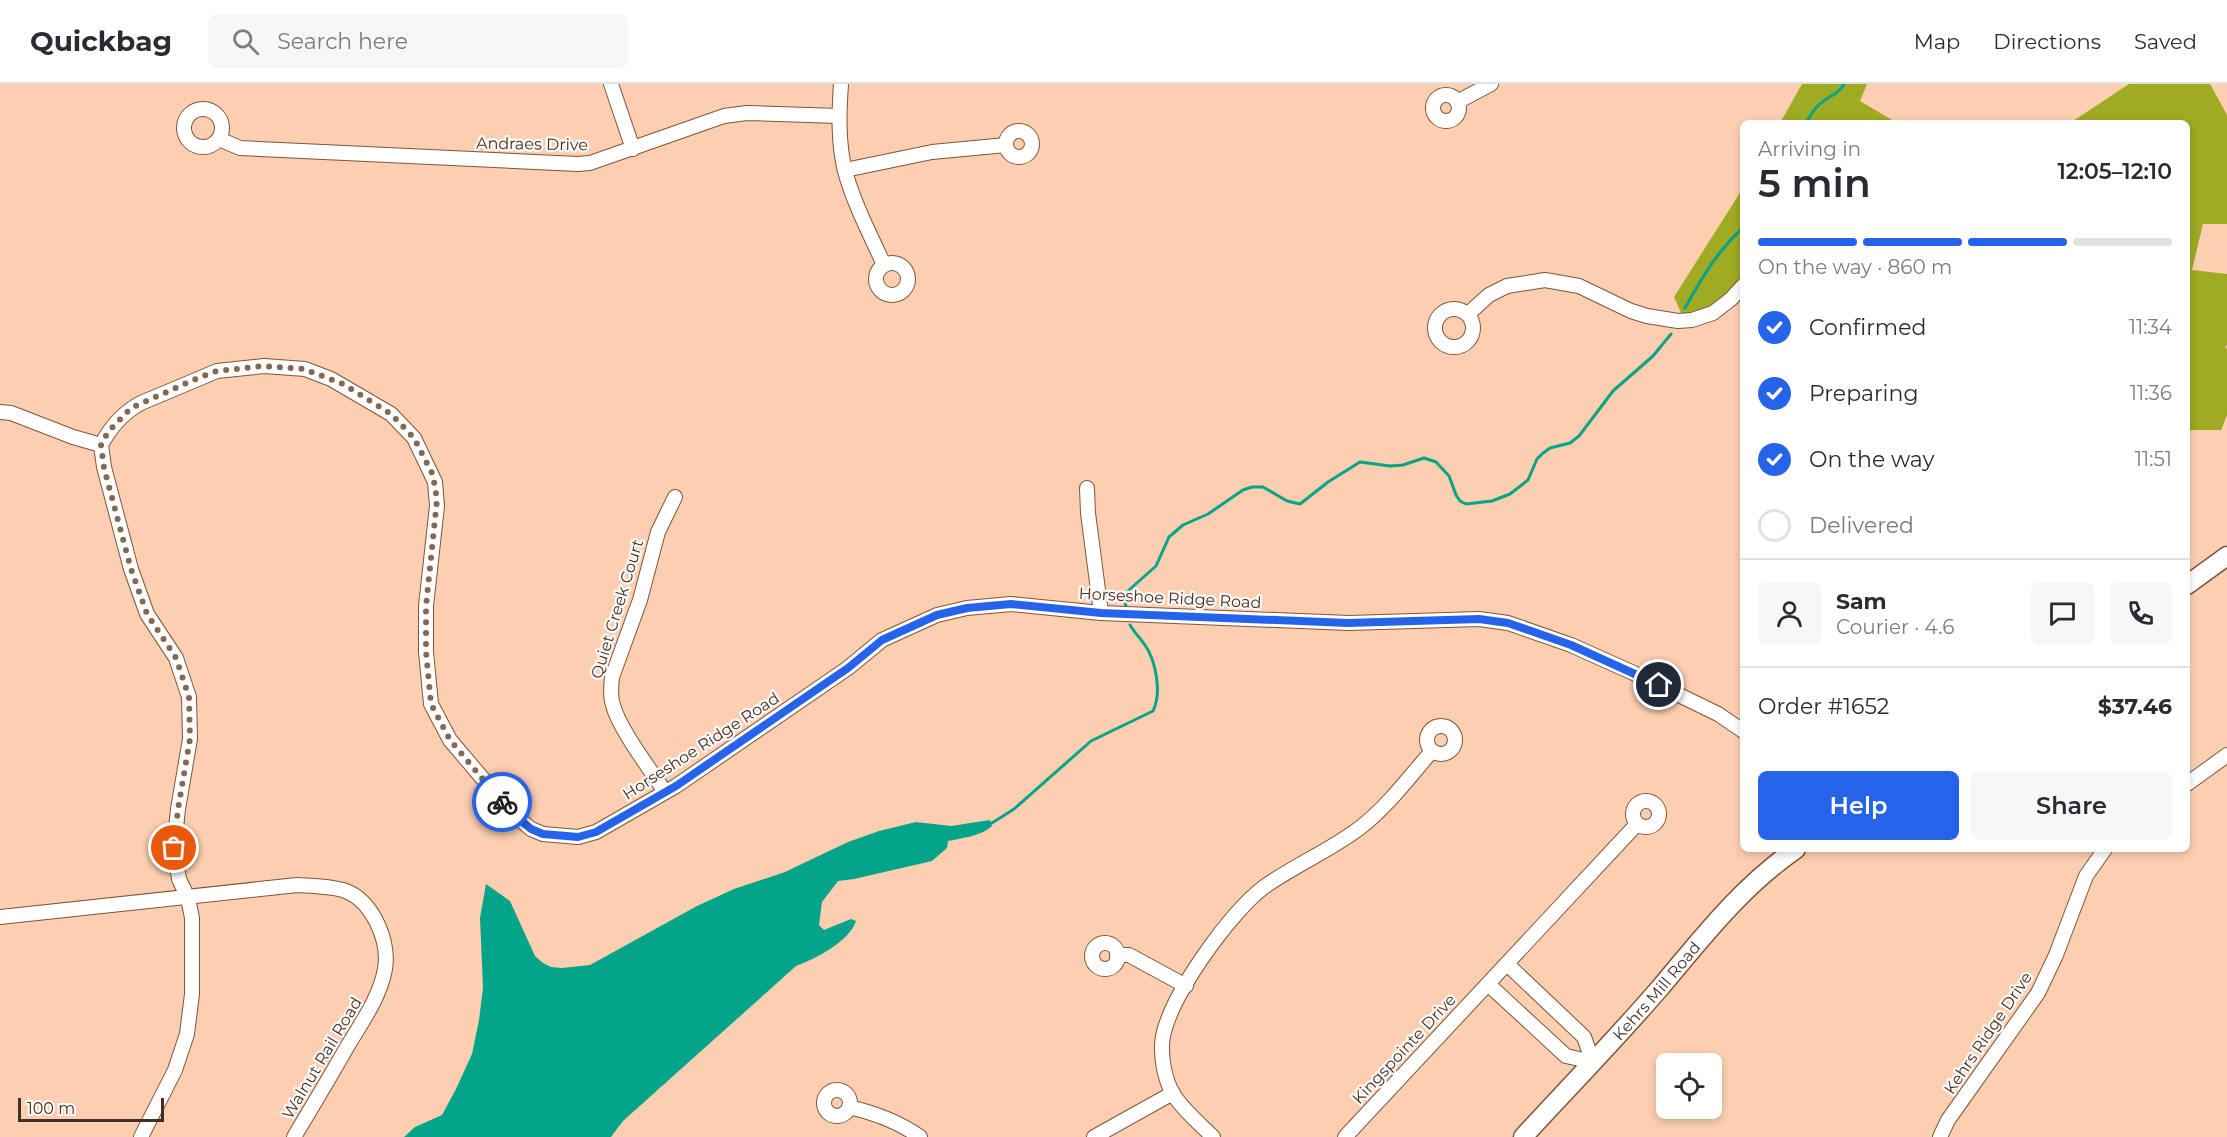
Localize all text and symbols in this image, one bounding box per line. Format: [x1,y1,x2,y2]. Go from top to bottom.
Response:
search box [208,14,628,68]
text: Quickbag [30,24,172,58]
icon: search [229,25,262,58]
text: Search here [277,28,408,55]
text: Map [1914,29,1960,54]
text: Directions [1993,29,2101,54]
text: Saved [2134,29,2197,54]
street label: Andraes Drive [476,134,588,154]
text: Arriving in [1758,137,1861,161]
text: 12:05–12:10 [2057,158,2172,185]
text: 5 min [1758,159,1871,207]
text: On the way · 860 m [1758,255,1952,279]
icon: check [1758,311,1791,344]
text: Confirmed [1809,314,1926,341]
text: 11:34 [2129,315,2172,339]
icon: check [1758,377,1791,410]
text: Preparing [1809,380,1918,407]
text: 11:36 [2130,381,2172,405]
icon: check [1758,443,1791,476]
text: On the way [1809,446,1934,473]
text: 11:51 [2135,447,2172,471]
text: Delivered [1809,512,1914,539]
street label: Quiet Creek Court [587,537,647,681]
button: person [1758,582,1821,645]
button: chat [2031,582,2094,645]
button: phone [2109,582,2172,645]
street label: Horseshoe Ridge Road [1078,584,1262,612]
text: Sam [1836,588,1887,615]
text: Courier · 4.6 [1836,615,1954,639]
pin [1633,659,1684,710]
icon: home [1642,668,1675,701]
street label: Horseshoe Ridge Road [619,688,783,804]
text: Order #1652 [1758,693,1889,720]
text: $37.46 [2098,693,2172,720]
button: Help [1758,771,1959,840]
button: Share [1971,771,2172,840]
courier [472,772,532,832]
icon: bike [486,786,519,819]
pin [148,822,199,873]
icon: bag [157,831,190,864]
street label: Kehrs Mill Road [1609,938,1704,1044]
street label: Kehrs Ridge Drive [1940,968,2036,1098]
street label: Kingspointe Drive [1348,990,1460,1108]
street label: Walnut Rail Road [278,994,366,1122]
map controls [1656,1053,1722,1119]
button: locate [1656,1053,1722,1119]
scale bar [18,1095,164,1122]
text: 100 m [27,1099,75,1118]

